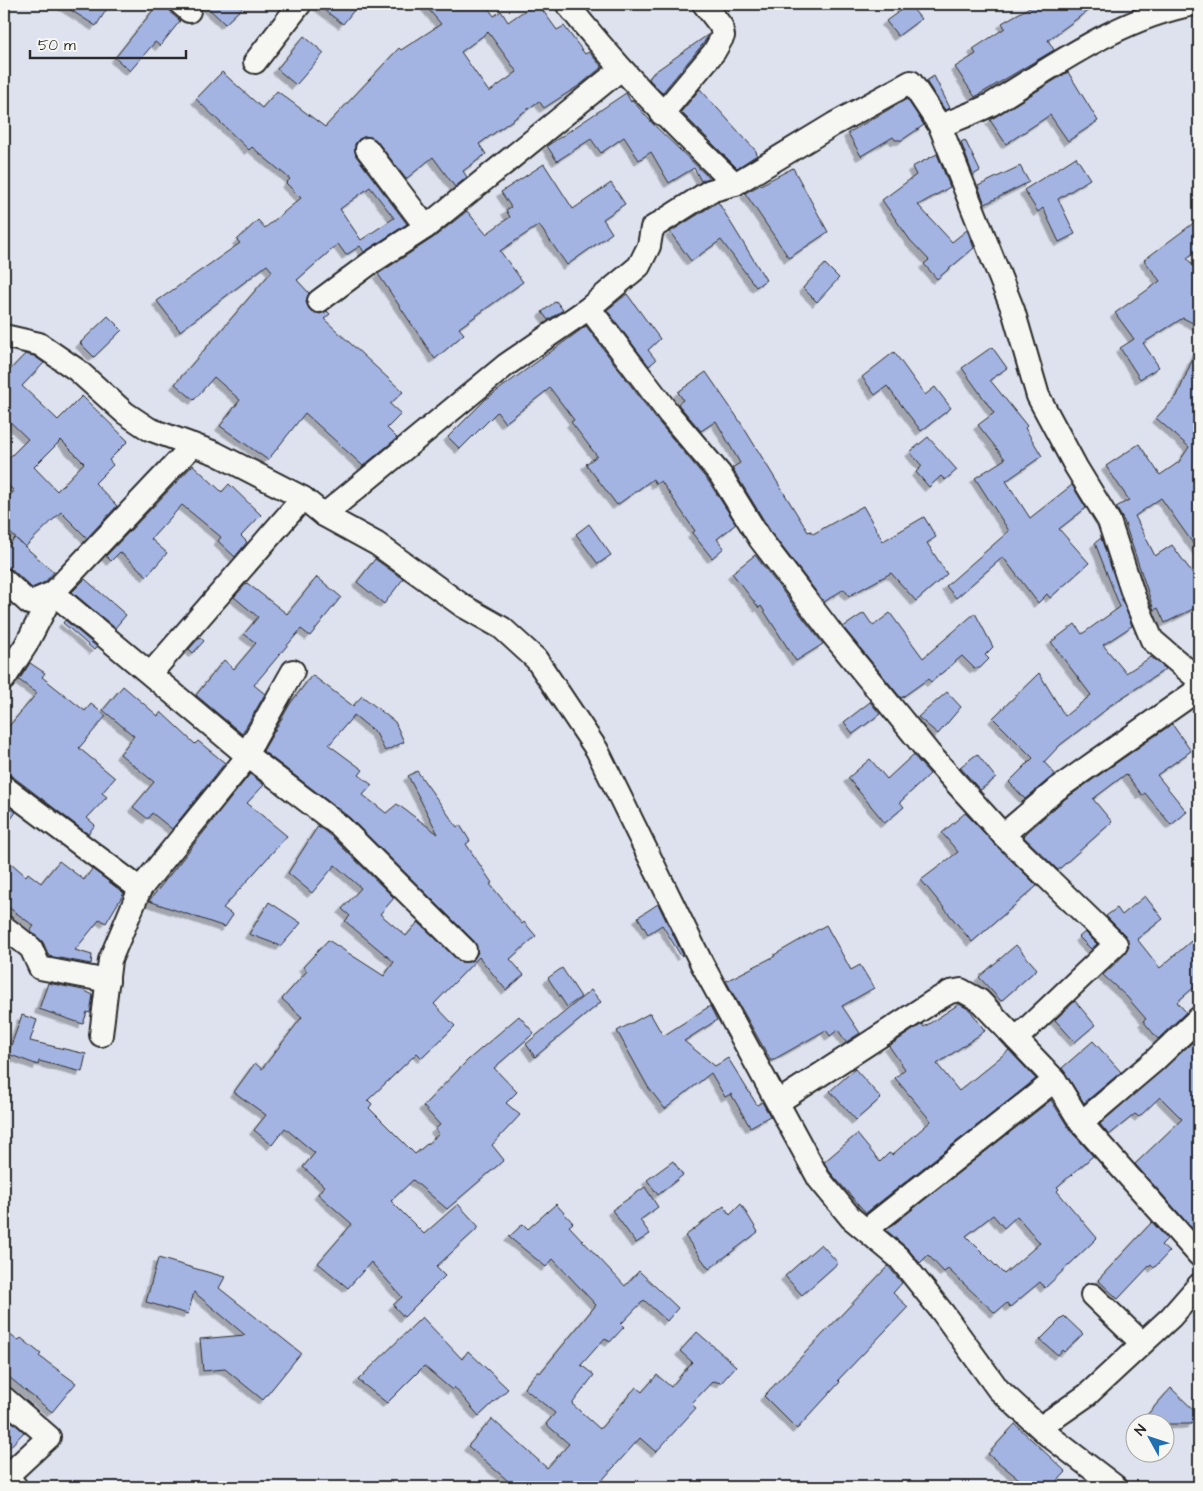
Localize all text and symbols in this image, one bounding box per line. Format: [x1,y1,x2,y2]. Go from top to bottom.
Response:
scale bar [30,28,186,60]
text: 50 m [38,35,76,56]
north arrow [1126,1414,1176,1464]
text: N [1130,1420,1151,1440]

